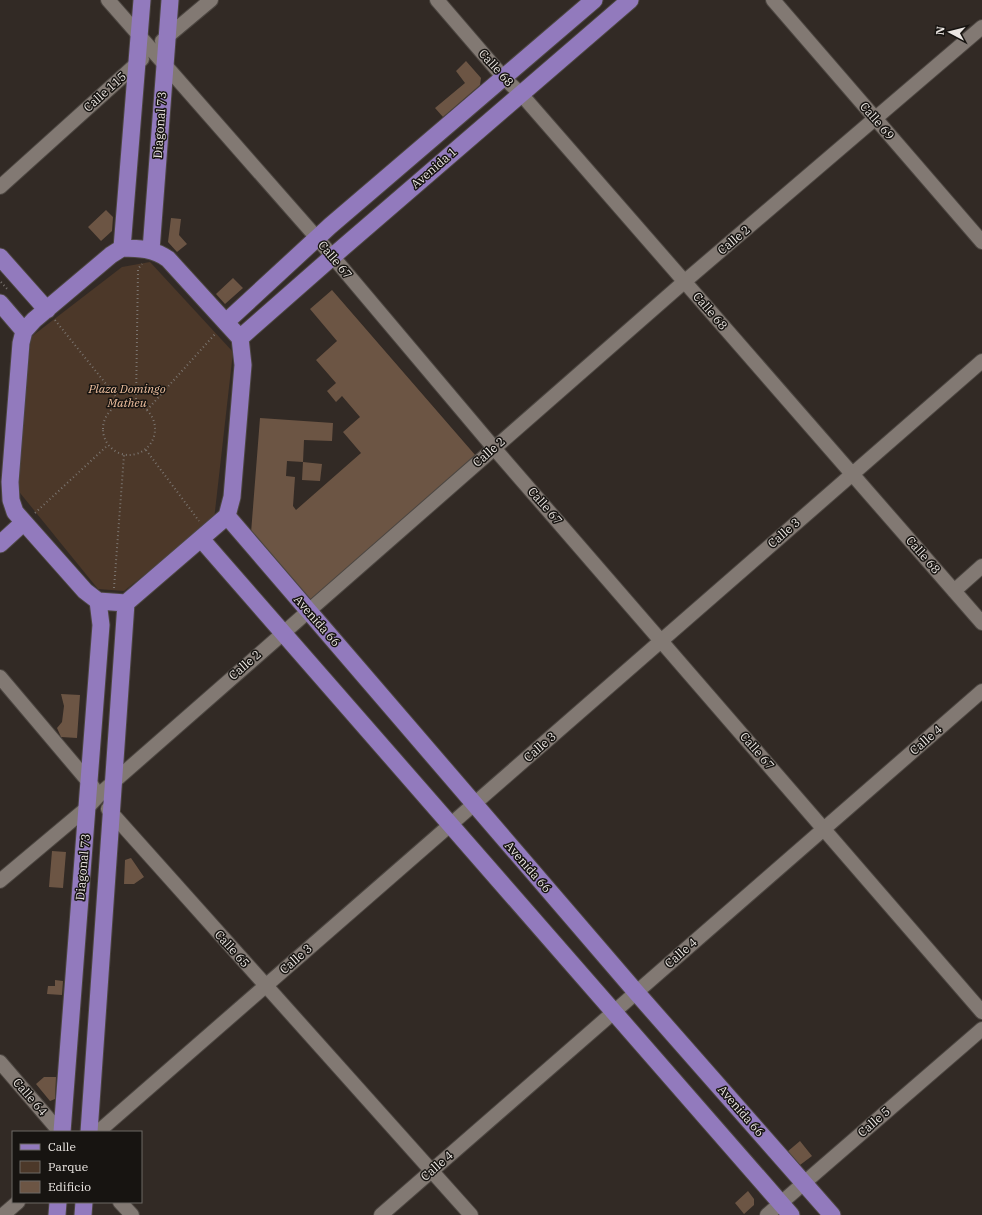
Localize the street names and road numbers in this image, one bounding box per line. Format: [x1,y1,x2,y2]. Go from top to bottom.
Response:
street label: Calle 68 [476,46,517,89]
street label: Calle 115 [80,69,129,115]
street label: Diagonal 73 [150,91,169,159]
street label: Calle 69 [857,99,898,143]
street label: Avenida 1 [408,144,460,192]
street label: Calle 2 [714,222,753,258]
street label: Calle 67 [315,238,356,282]
street label: Calle 68 [690,289,731,333]
street label: Calle 2 [469,434,508,470]
street label: Calle 67 [525,484,566,528]
street label: Calle 3 [764,515,803,551]
street label: Calle 68 [903,533,944,577]
street label: Avenida 66 [291,592,344,649]
street label: Calle 2 [225,647,264,683]
street label: Calle 4 [906,722,945,758]
street label: Calle 3 [520,729,559,765]
street label: Calle 67 [737,729,778,773]
street label: Diagonal 73 [72,833,93,901]
street label: Avenida 66 [502,838,555,895]
street label: Calle 65 [212,927,253,970]
street label: Calle 4 [661,935,700,971]
street label: Calle 3 [276,941,315,977]
street label: Calle 64 [10,1075,51,1119]
street label: Avenida 66 [715,1082,768,1139]
street label: Calle 5 [854,1104,893,1140]
street label: Calle 4 [417,1148,456,1184]

